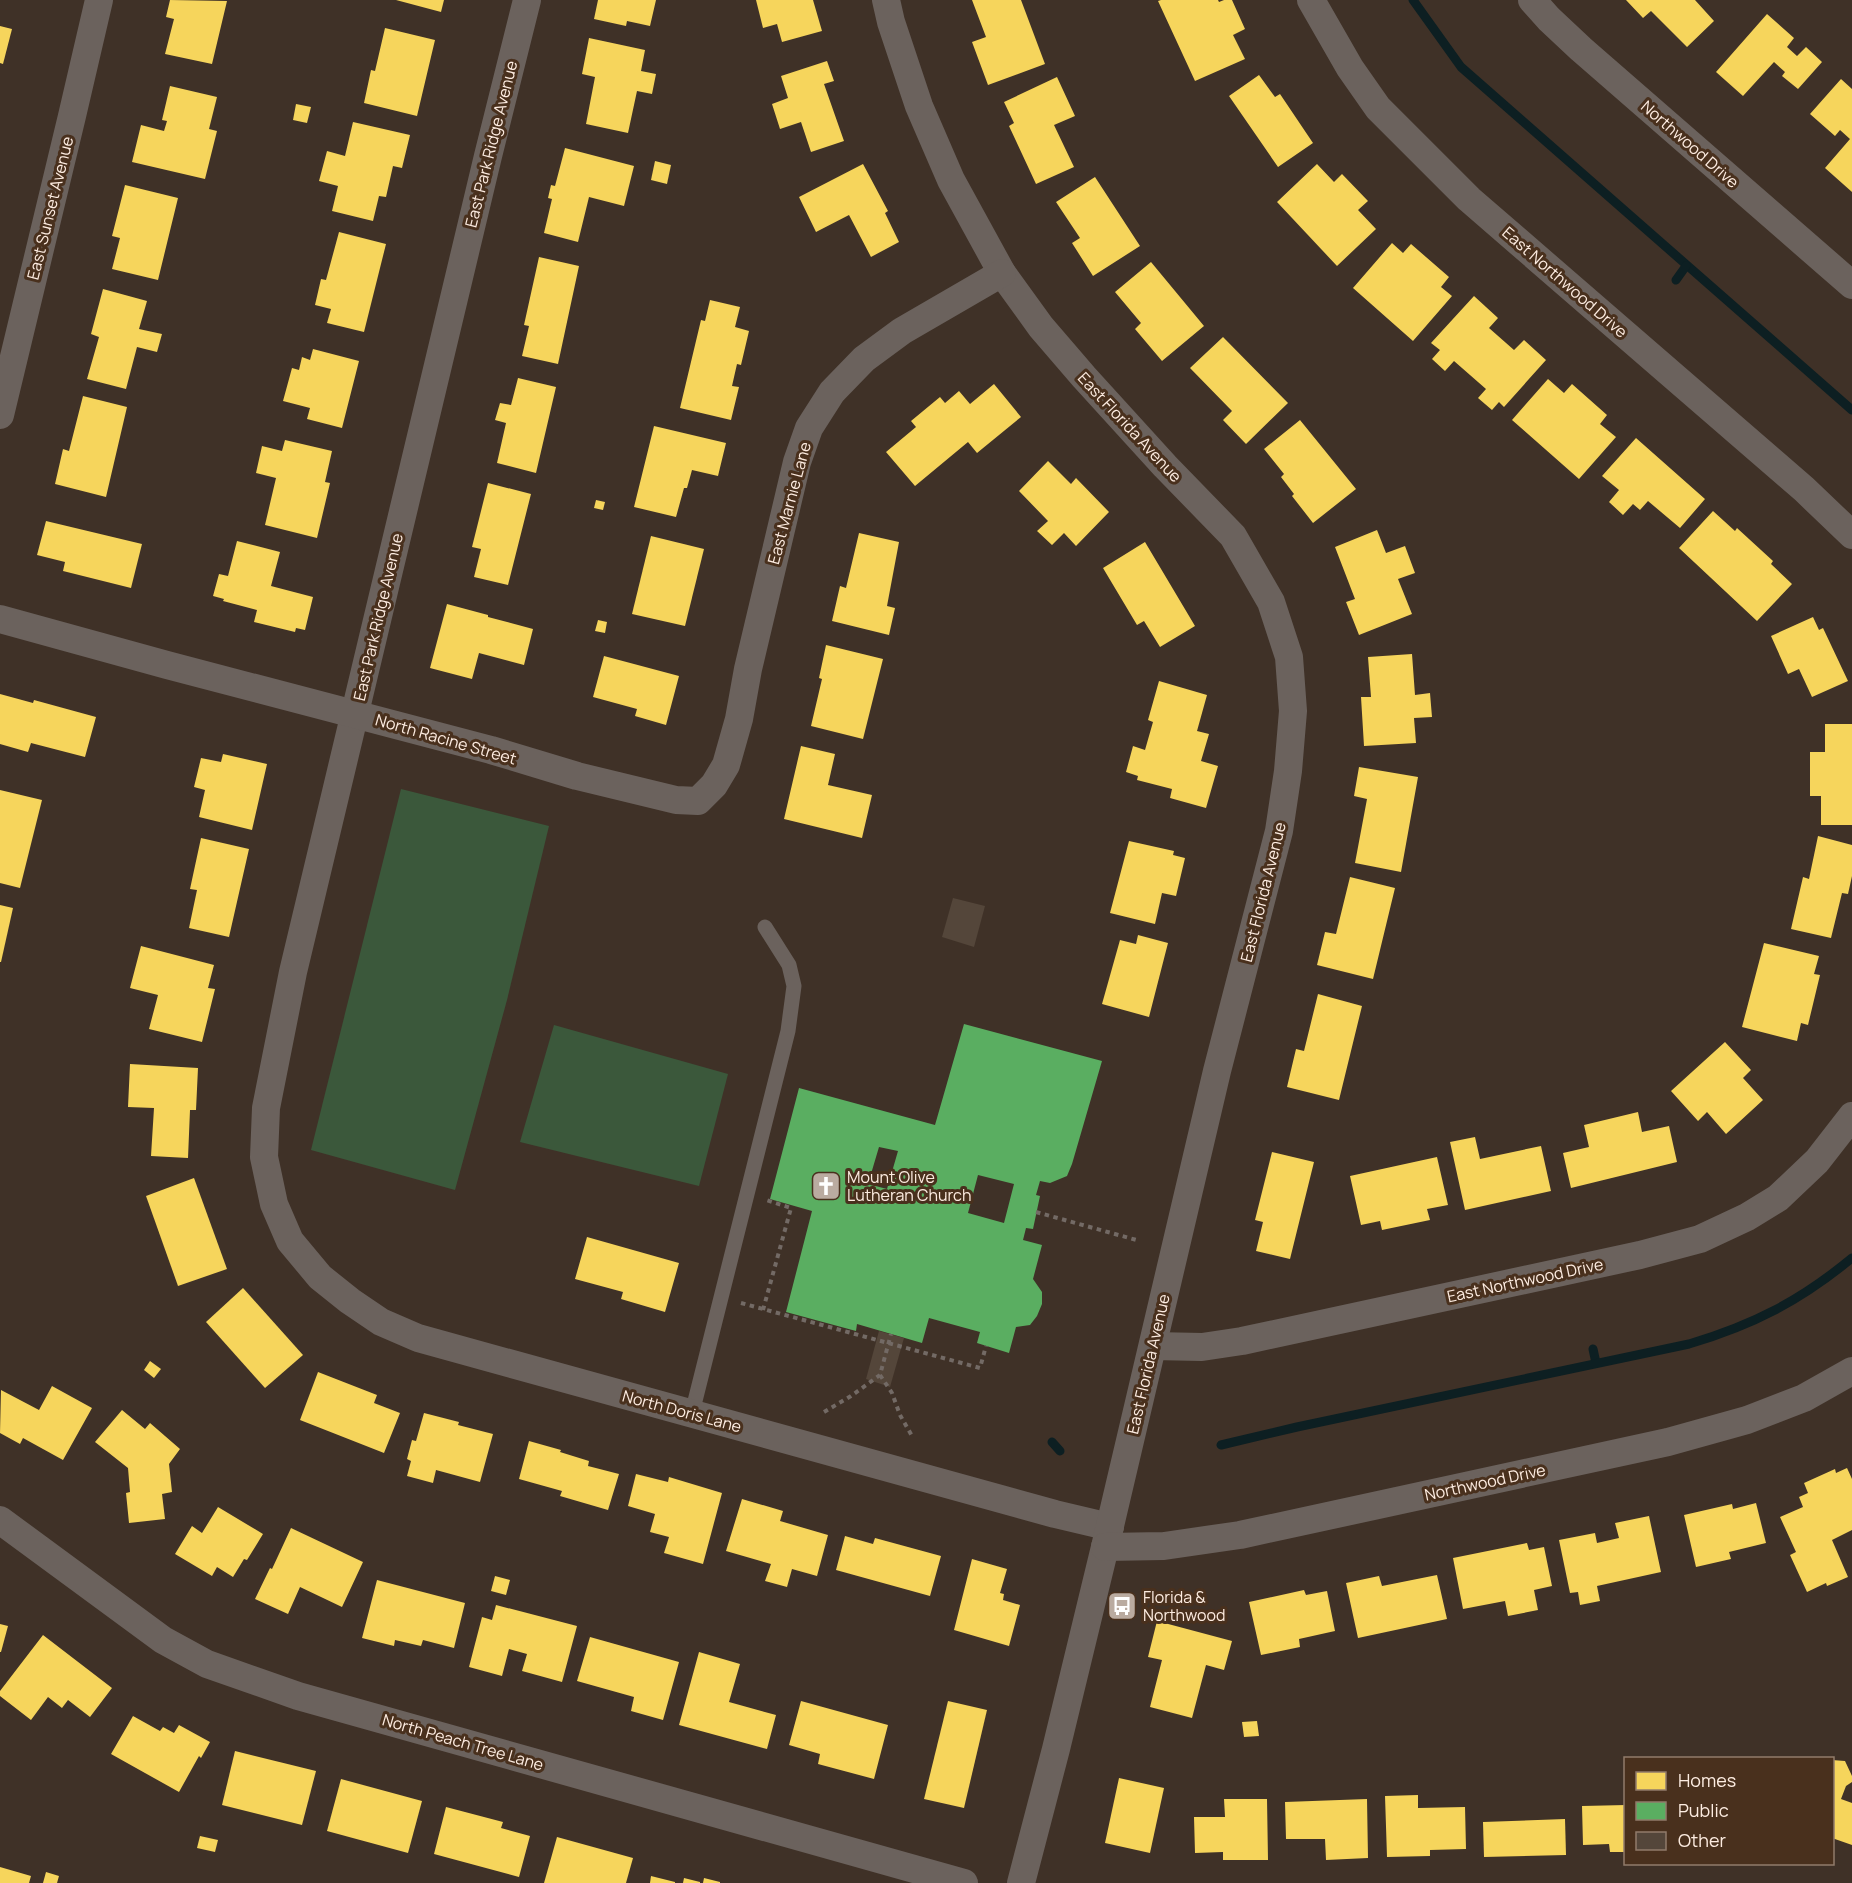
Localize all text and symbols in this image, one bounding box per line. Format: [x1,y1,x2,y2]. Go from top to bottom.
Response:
street label: East Park Ridge Avenue [460,58,522,230]
street label: Northwood Drive [1636,95,1744,193]
street label: East Sunset Avenue [22,134,78,282]
street label: East Northwood Drive [1498,222,1632,342]
street label: East Florida Avenue [1073,367,1187,487]
street label: East Marnie Lane [762,439,816,567]
street label: East Park Ridge Avenue [348,531,408,703]
street label: North Racine Street [373,708,519,770]
street label: East Florida Avenue [1235,820,1291,964]
place label: Mount Olive Lutheran Church [847,1166,971,1206]
church icon: Mount Olive Lutheran Church [810,1170,842,1202]
street label: East Northwood Drive [1445,1253,1605,1307]
street label: East Florida Avenue [1121,1292,1175,1436]
street label: North Doris Lane [620,1385,744,1437]
street label: Northwood Drive [1423,1458,1547,1506]
place label: Florida & Northwood [1143,1586,1225,1626]
bus stop icon: Florida & Northwood [1106,1590,1138,1622]
street label: North Peach Tree Lane [380,1708,546,1776]
legend [1624,1757,1834,1865]
text: Homes [1678,1768,1736,1792]
text: Public [1678,1798,1729,1822]
text: Other [1678,1828,1726,1852]

